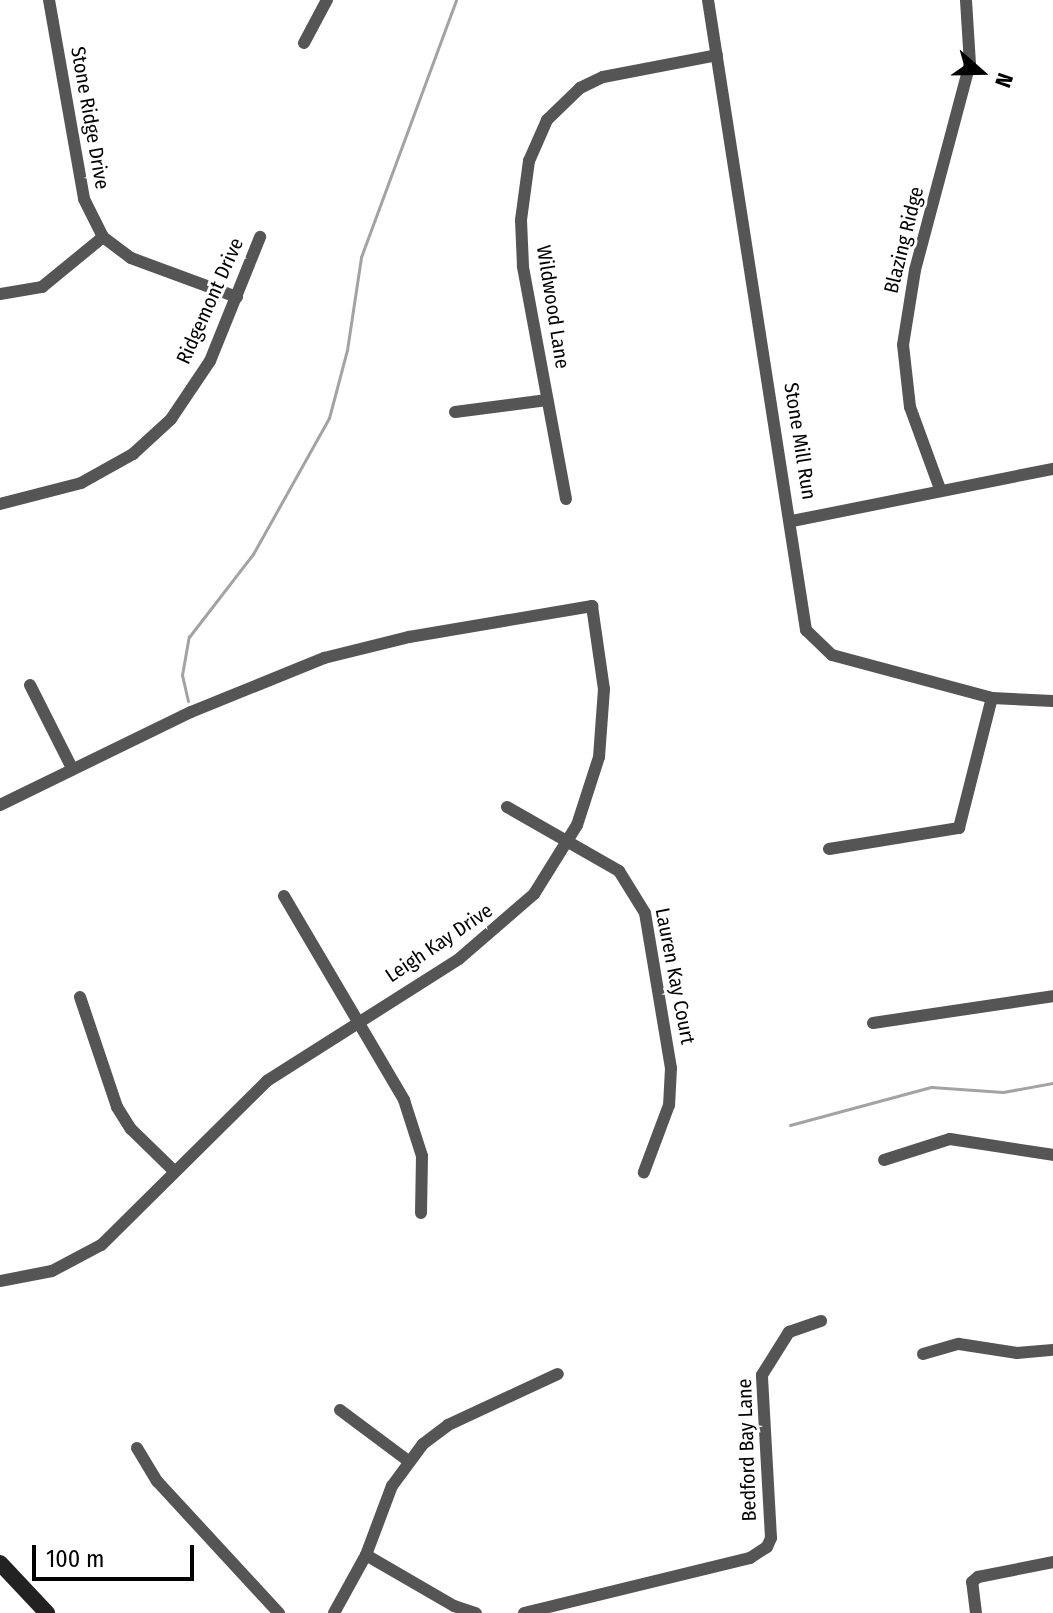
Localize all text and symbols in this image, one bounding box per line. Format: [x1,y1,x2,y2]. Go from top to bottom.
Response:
north arrow [941,32,1021,112]
street label: Stone Ridge Drive [66,45,114,191]
text: N [989,70,1019,91]
street label: Blazing Ridge [879,184,929,296]
street label: Ridgemont Drive [171,234,249,368]
street label: Wildwood Lane [531,244,575,370]
street label: Stone Mill Run [779,381,821,501]
street label: Leigh Kay Drive [381,898,497,988]
street label: Lauren Kay Court [650,906,700,1046]
street label: Bedford Bay Lane [733,1378,761,1522]
scale bar [36,1529,198,1579]
text: 100 m [46,1545,104,1573]

